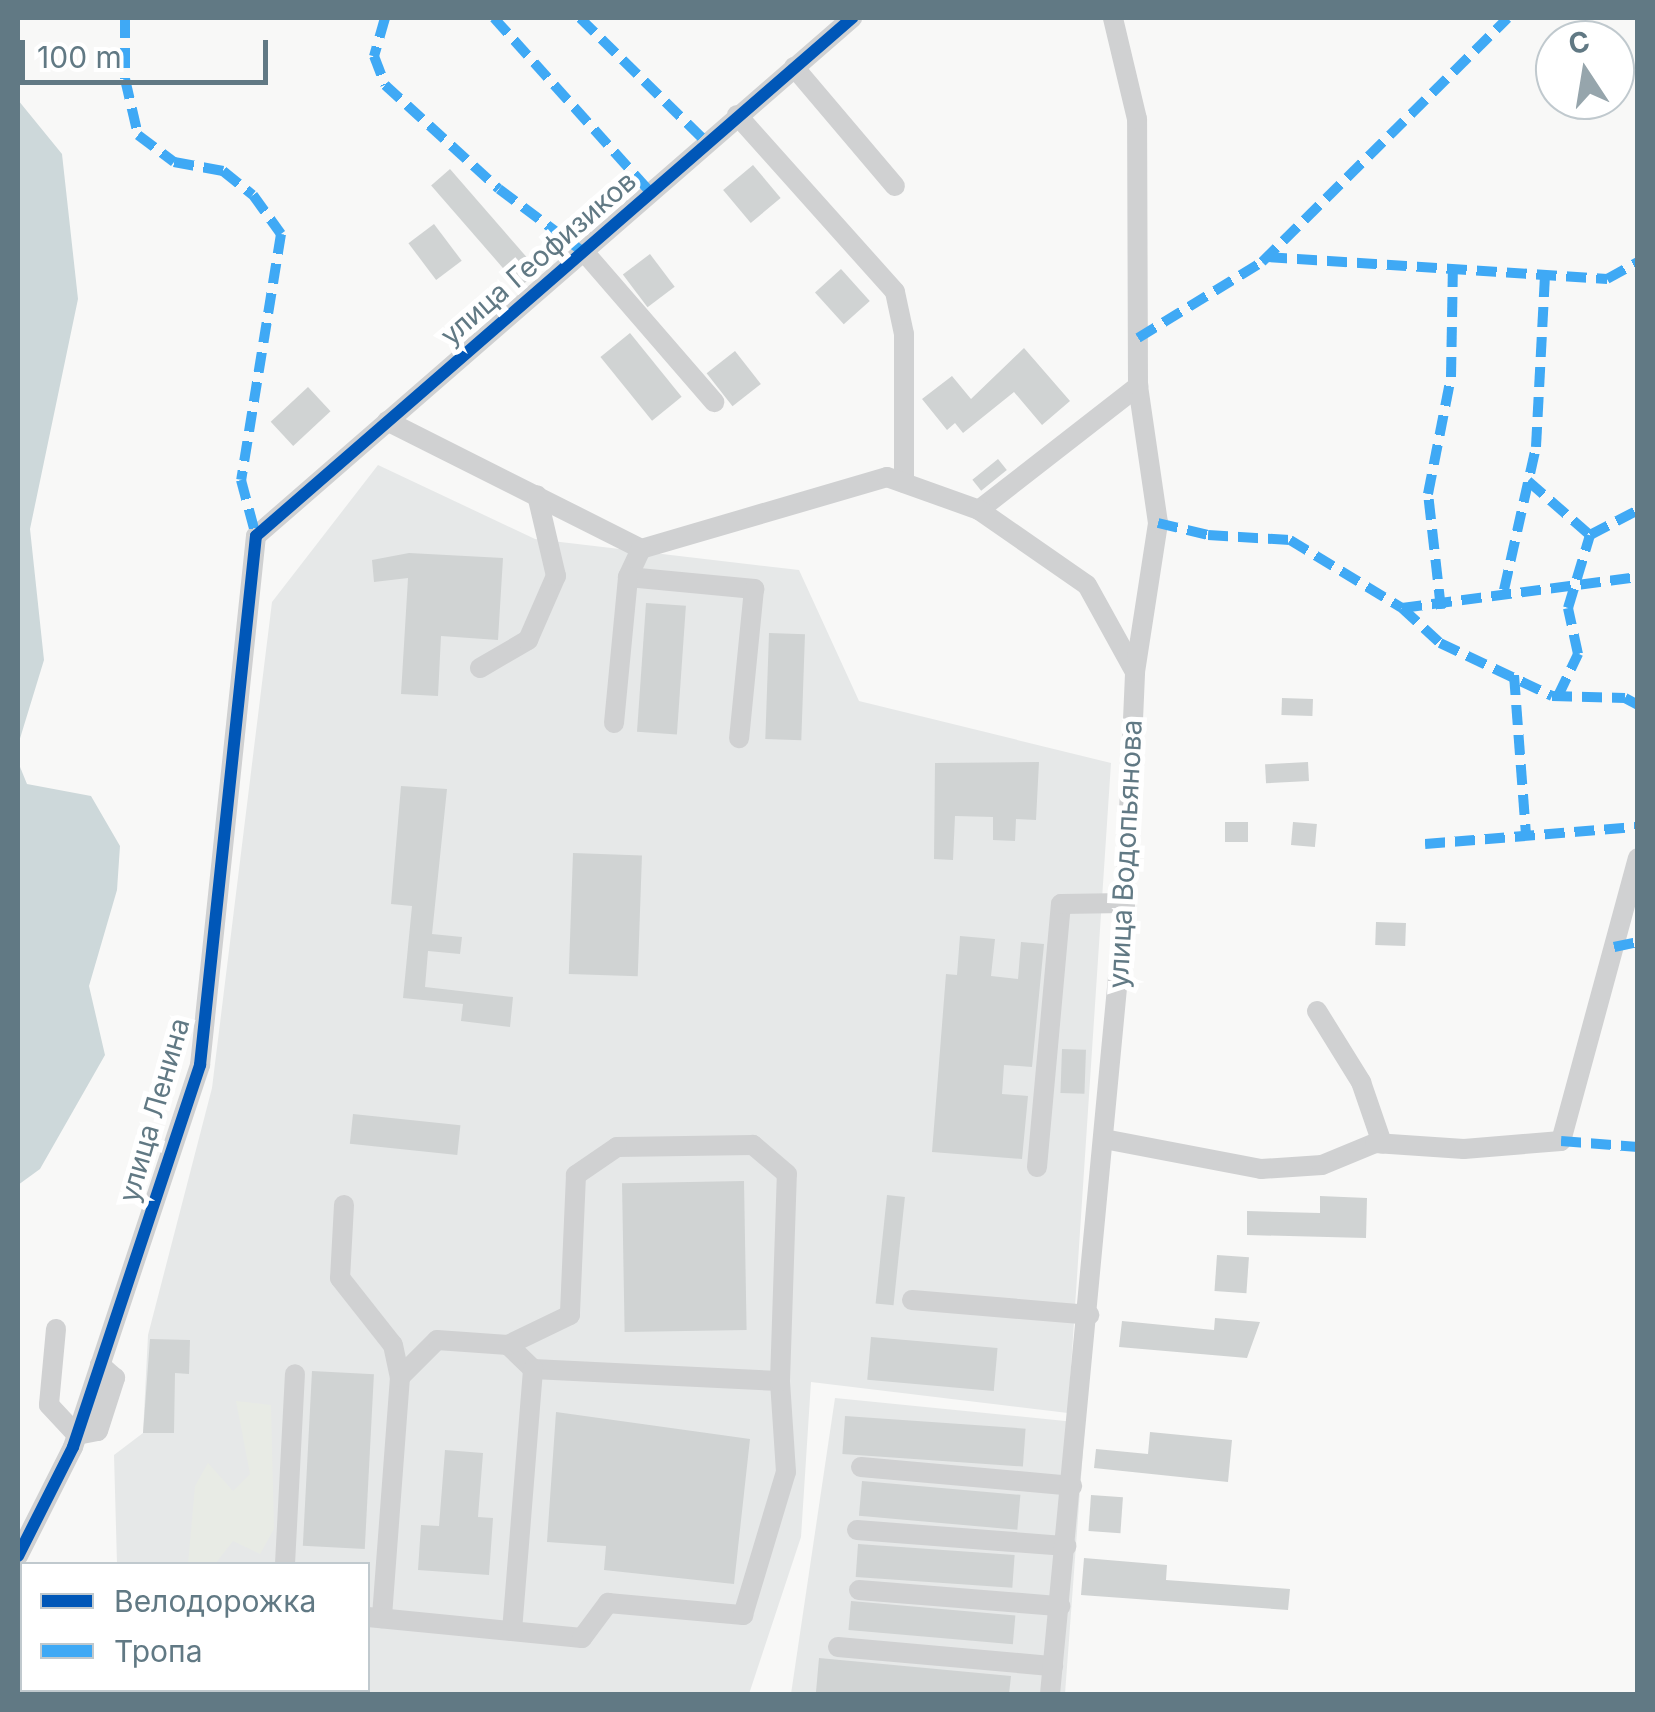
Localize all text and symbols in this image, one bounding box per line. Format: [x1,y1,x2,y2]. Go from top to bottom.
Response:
scale bar [25,20,272,82]
north arrow [1535,20,1635,120]
text: С [1566,24,1593,61]
text: 100 m [37,39,122,75]
street label: улица Геофизиков [433,164,643,352]
street label: улица Водопьянова [1101,719,1149,989]
street label: улица Ленина [112,1014,196,1206]
legend [20,1562,370,1692]
text: Велодорожка [114,1583,316,1619]
text: Тропа [114,1633,203,1669]

